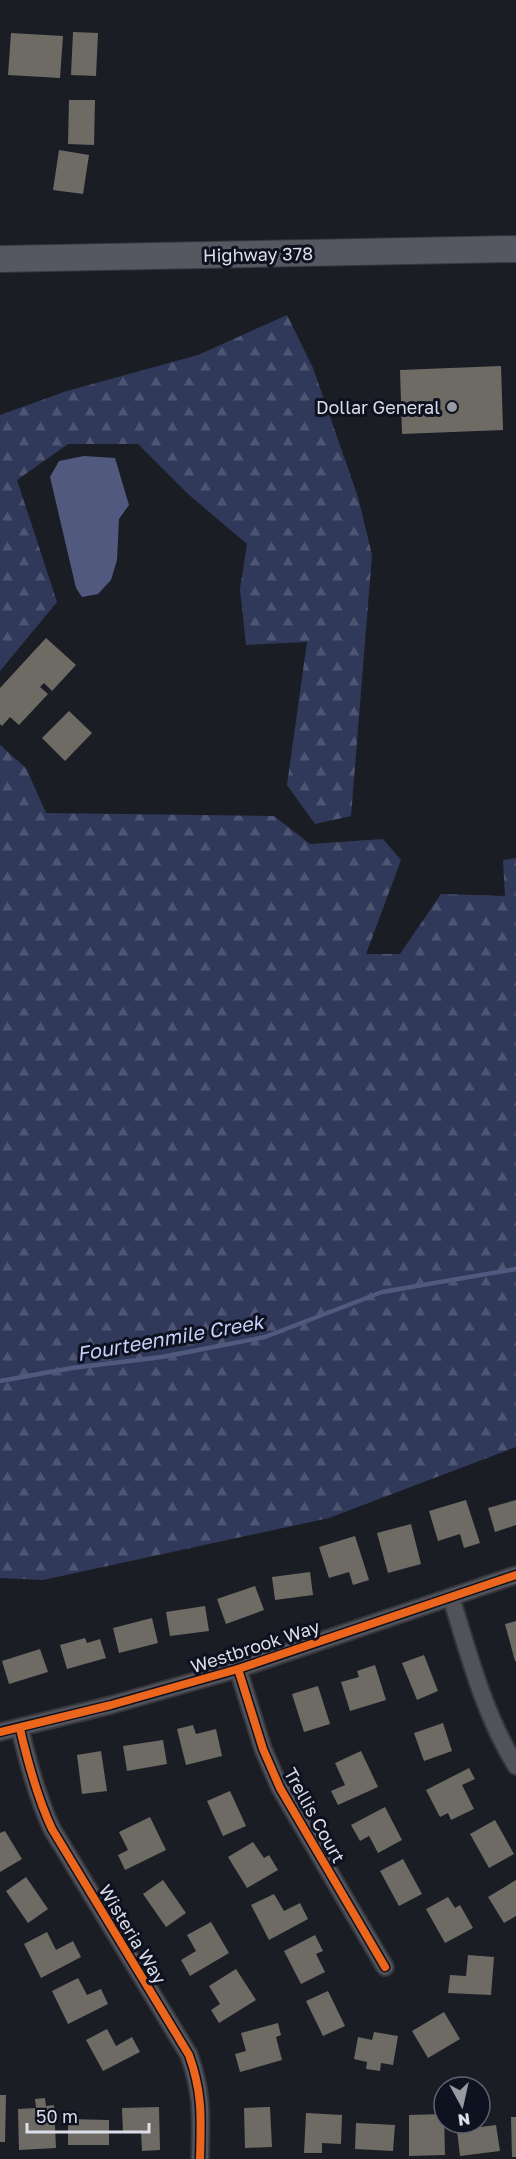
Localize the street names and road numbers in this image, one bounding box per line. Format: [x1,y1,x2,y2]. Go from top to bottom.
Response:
street label: Highway 378 [203,242,313,266]
street label: Westbrook Way [188,1615,322,1677]
street label: Trellis Court [280,1763,350,1867]
street label: Wisteria Way [95,1880,171,1988]

